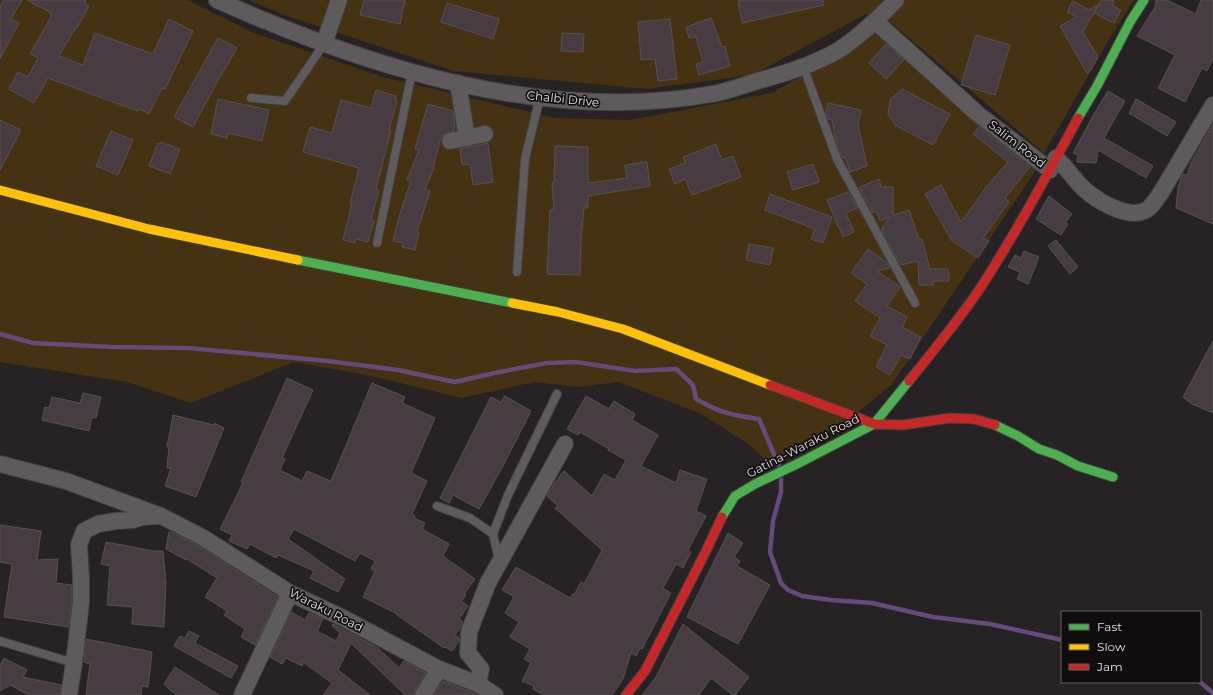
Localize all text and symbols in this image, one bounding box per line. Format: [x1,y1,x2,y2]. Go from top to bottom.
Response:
street label: Chalbi Drive [526,87,600,110]
street label: Salim Road [986,117,1049,171]
street label: Gatina-Waraku Road [744,411,862,481]
street label: Waraku Road [287,585,366,635]
legend [1061,611,1201,683]
text: Fast [1097,619,1122,634]
text: Slow [1097,639,1126,654]
text: Jam [1096,659,1123,674]

